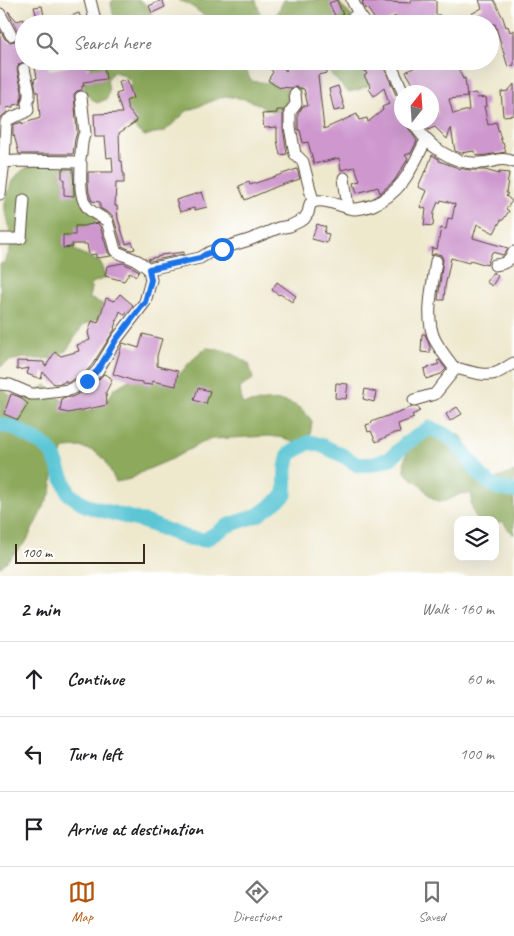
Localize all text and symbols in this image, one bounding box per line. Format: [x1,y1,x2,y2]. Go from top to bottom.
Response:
search box [15,15,499,70]
icon: search [33,29,61,57]
text: Search here [73,31,150,55]
north arrow [394,85,439,130]
route start [211,238,234,261]
route end [76,370,99,393]
map controls [454,516,499,561]
button: layers [454,516,499,561]
scale bar [15,541,145,564]
text: 100 m [22,544,52,561]
text: 2 min [20,596,60,622]
text: Walk · 160 m [422,599,494,619]
icon: ahead [20,665,48,693]
text: Continue [67,667,124,691]
text: 60 m [467,669,494,689]
icon: left [20,740,48,768]
text: Turn left [67,742,122,766]
text: 100 m [460,744,494,764]
icon: arrive [20,815,48,843]
text: Arrive at destination [67,817,203,841]
tab: Map [68,878,96,925]
tab: Directions [233,878,281,925]
tab: Saved [418,878,446,925]

